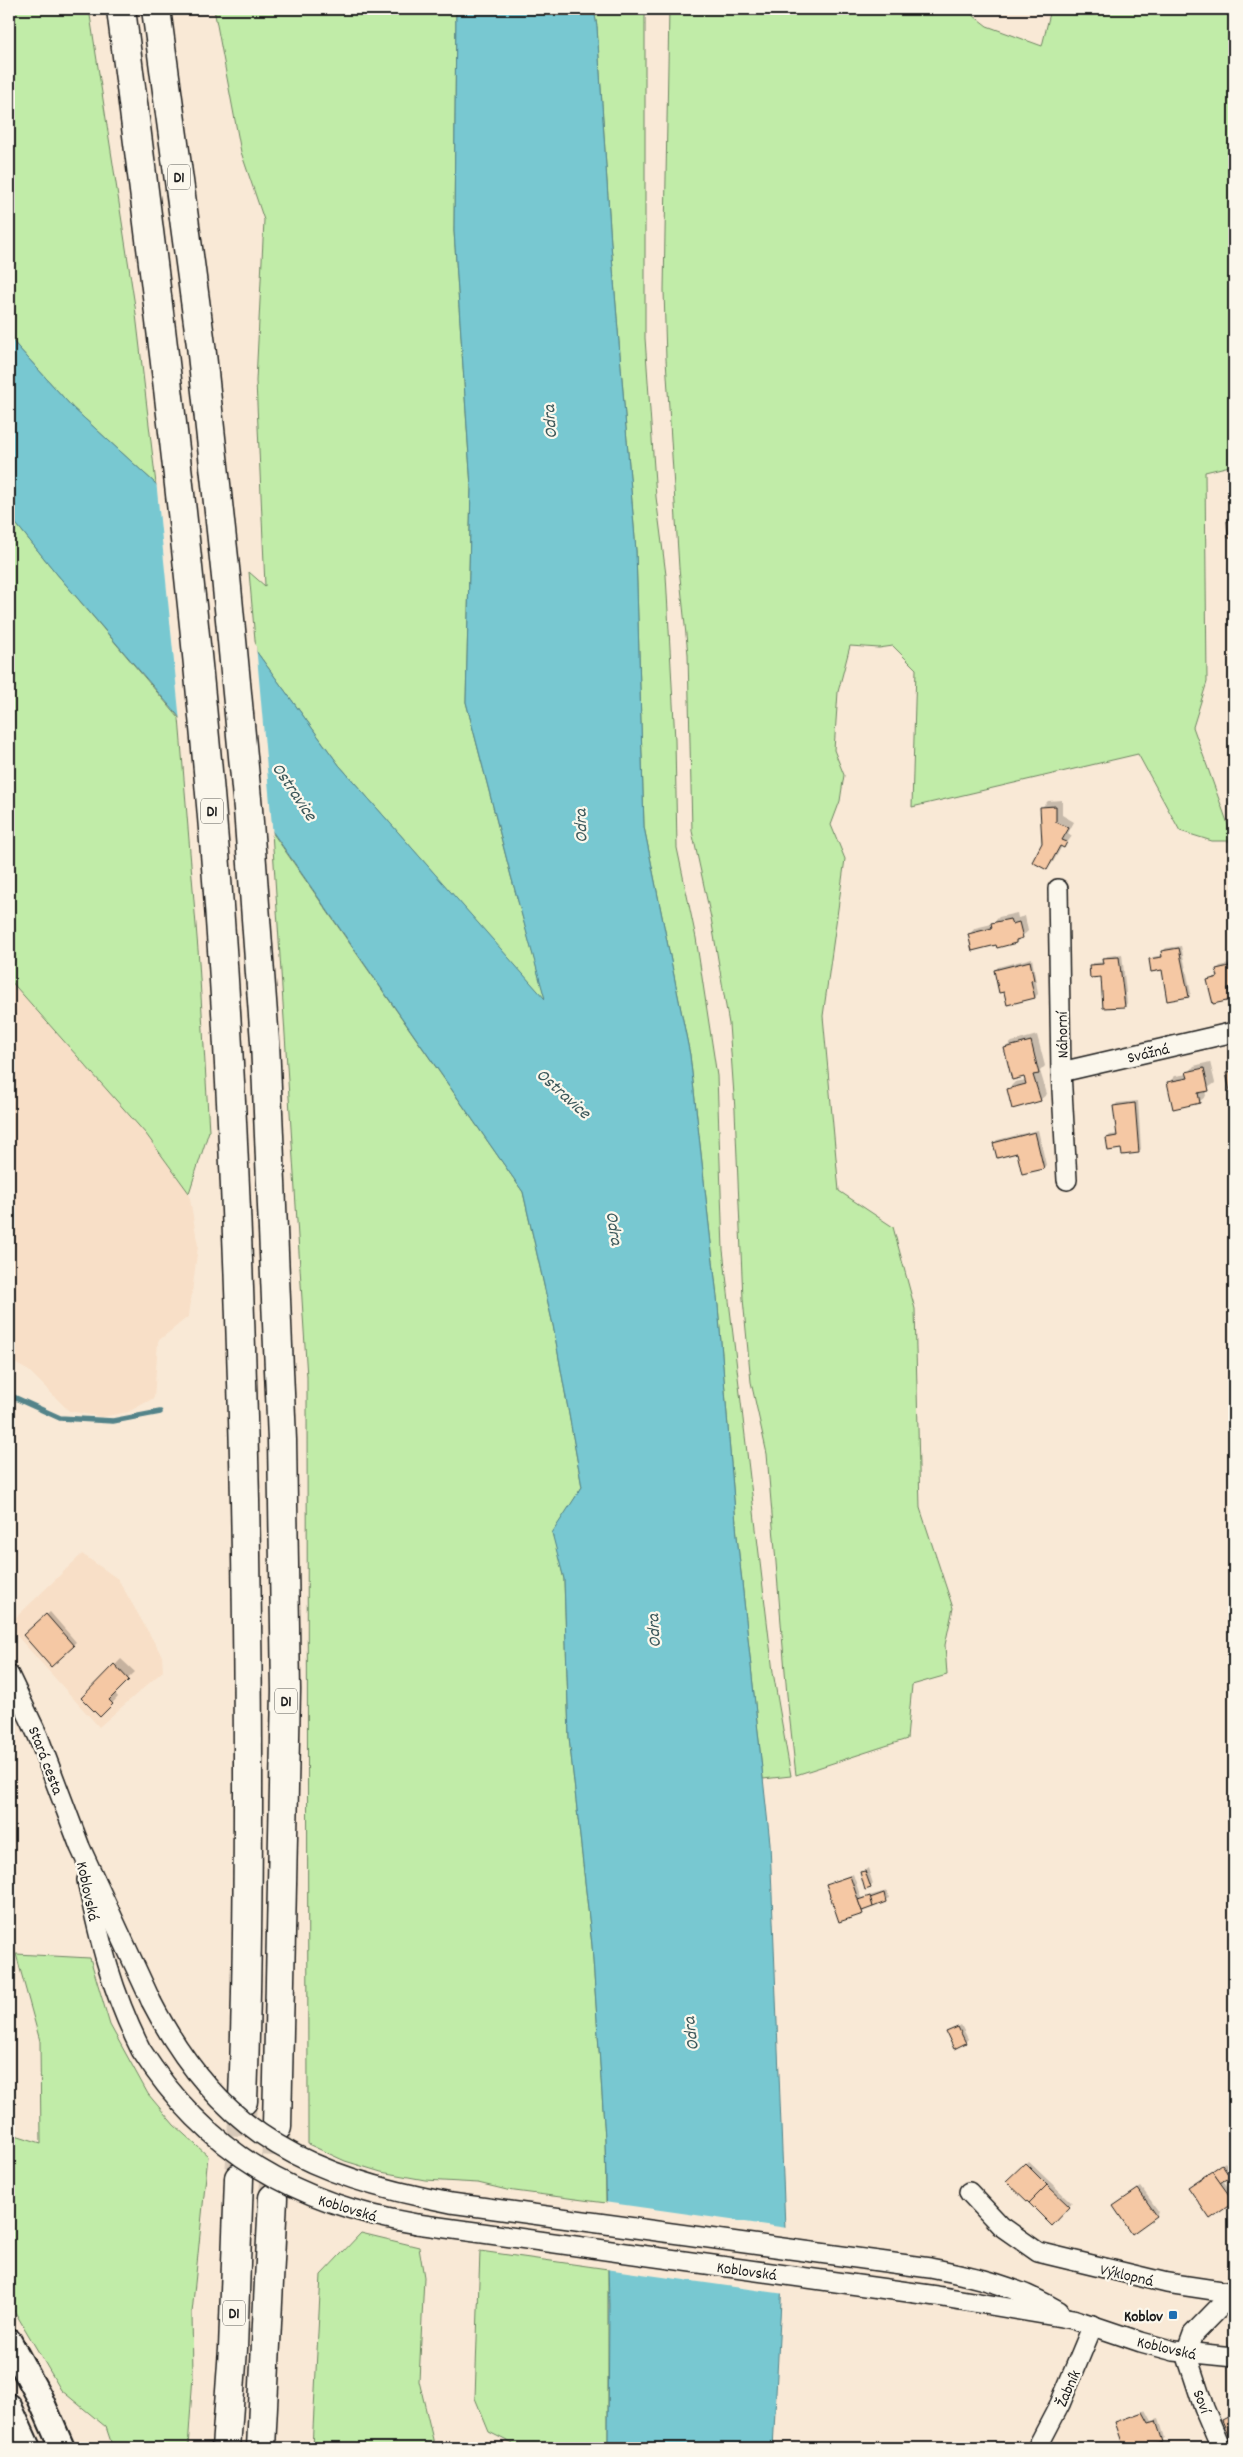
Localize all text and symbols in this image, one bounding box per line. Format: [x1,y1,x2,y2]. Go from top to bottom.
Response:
road number: D1 [168,164,190,190]
water label: Odra [538,402,565,440]
water label: Ostravice [264,758,322,827]
road number: D1 [201,798,223,824]
water label: Odra [569,807,596,843]
street label: Náhorní [1052,1010,1075,1058]
street label: Svážná [1125,1038,1172,1070]
water label: Ostravice [530,1064,596,1127]
water label: Odra [598,1210,628,1249]
water label: Odra [642,1612,669,1648]
road number: D1 [275,1688,297,1714]
street label: Stará cesta [21,1723,68,1799]
street label: Koblovská [69,1860,104,1923]
water label: Odra [678,2014,707,2052]
street label: Koblovská [315,2190,379,2229]
street label: Koblovská [715,2257,778,2288]
street label: Výklopná [1097,2259,1156,2294]
road number: D1 [223,2300,245,2326]
place label: Koblov [1124,2306,1163,2329]
marker: Koblov [1167,2309,1179,2321]
street label: Koblovská [1134,2331,1198,2367]
street label: Žabník [1051,2367,1088,2411]
street label: Soví [1186,2387,1216,2418]

